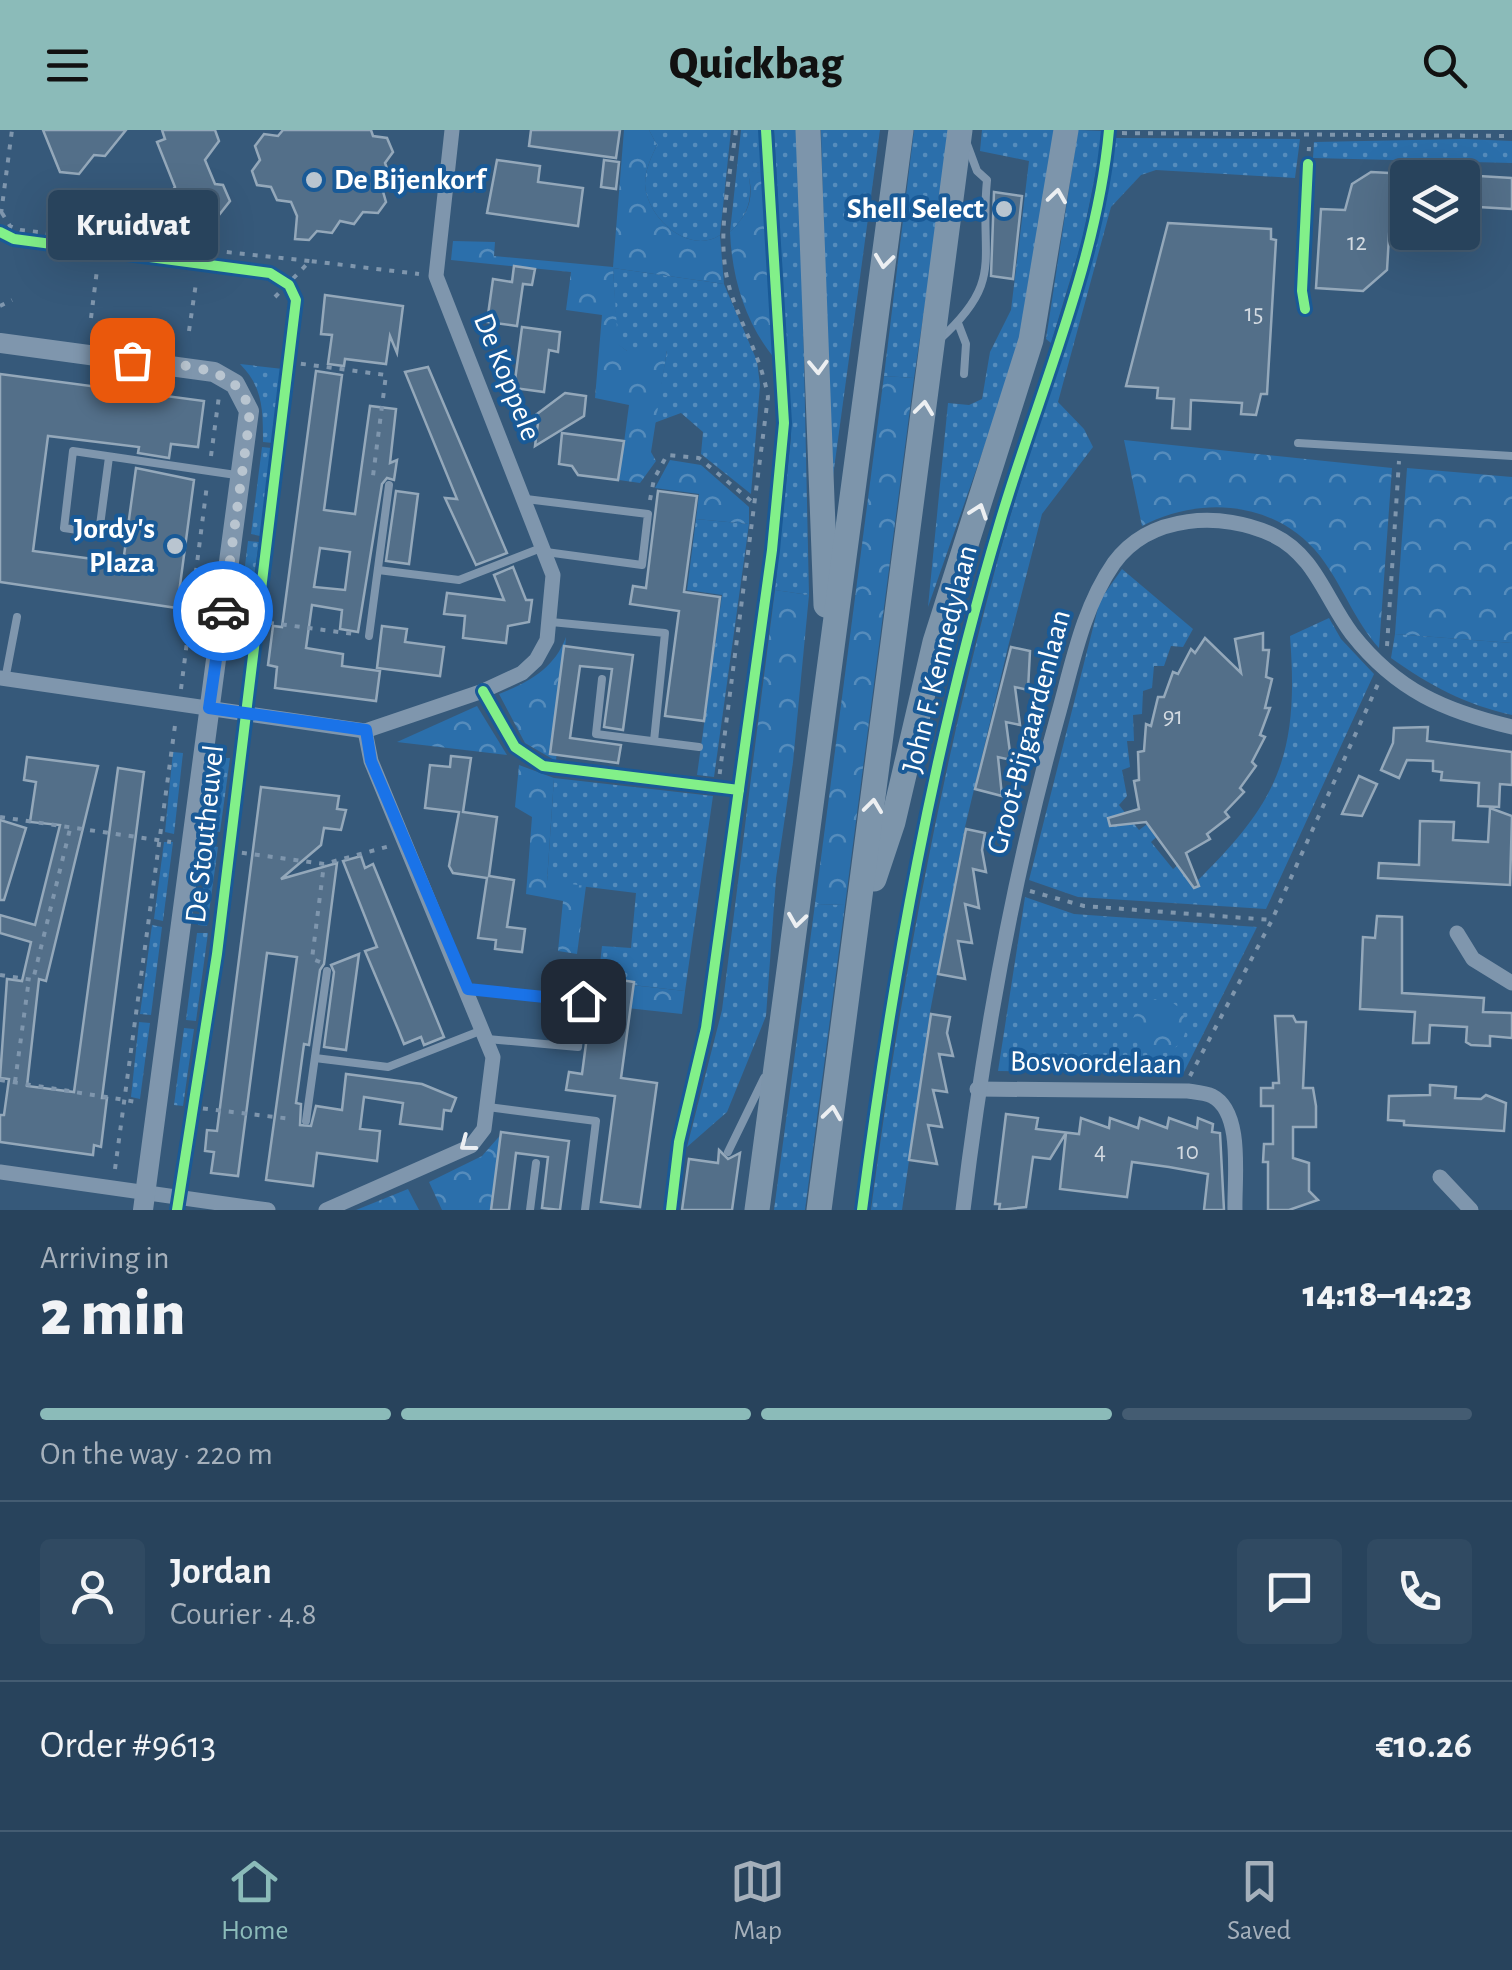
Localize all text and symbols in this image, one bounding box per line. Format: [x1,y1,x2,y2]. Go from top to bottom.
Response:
icon: menu [40,38,95,93]
icon: search [1417,38,1472,93]
text: Quickbag [669,42,843,87]
map controls [1390,160,1480,250]
button: layers [1390,160,1480,250]
place label: De Bijenkorf [334,165,487,195]
marker: De Bijenkorf [303,169,325,191]
one-way arrow [1046,188,1067,204]
callout: Kruidvat [47,190,217,260]
place label: Shell Select [847,194,984,224]
marker: Shell Select [993,198,1015,220]
text: Kruidvat [76,209,190,241]
house number: 12 [1347,230,1367,255]
one-way arrow [875,253,896,270]
house number: 15 [1244,301,1264,326]
street label: De Koppele [468,309,546,445]
pin [90,318,175,403]
icon: bag [105,333,160,388]
one-way arrow [807,360,828,376]
one-way arrow [913,400,934,416]
one-way arrow [968,503,988,520]
place label: Jordy's Plaza [74,514,155,578]
marker: Jordy's Plaza [164,535,186,557]
street label: John F. Kennedylaan [897,542,983,776]
courier [173,561,273,661]
icon: car [196,584,251,639]
street label: Groot-Bijgaardenlaan [982,607,1076,857]
house number: 91 [1163,704,1183,729]
street label: De Stoutheuvel [181,743,229,925]
one-way arrow [861,798,882,814]
one-way arrow [787,912,808,929]
pin [541,959,626,1044]
icon: home [556,974,611,1029]
street label: Bosvoordelaan [1010,1046,1182,1080]
one-way arrow [821,1105,842,1121]
one-way arrow [460,1133,478,1150]
house number: 4 [1094,1139,1106,1164]
house number: 10 [1177,1139,1199,1164]
text: Arriving in [40,1242,169,1274]
text: 14:18–14:23 [1302,1276,1472,1314]
text: 2 min [40,1282,186,1347]
text: On the way · 220 m [40,1438,273,1470]
button: person [40,1539,145,1644]
button: chat [1237,1539,1342,1644]
button: phone [1367,1539,1472,1644]
text: Jordan [170,1553,272,1591]
text: Courier · 4.8 [170,1598,317,1630]
text: Order #9613 [40,1727,216,1765]
text: €10.26 [1376,1727,1472,1765]
tab: Home [221,1854,288,1948]
tab: Map [730,1854,785,1948]
tab: Saved [1227,1854,1291,1948]

